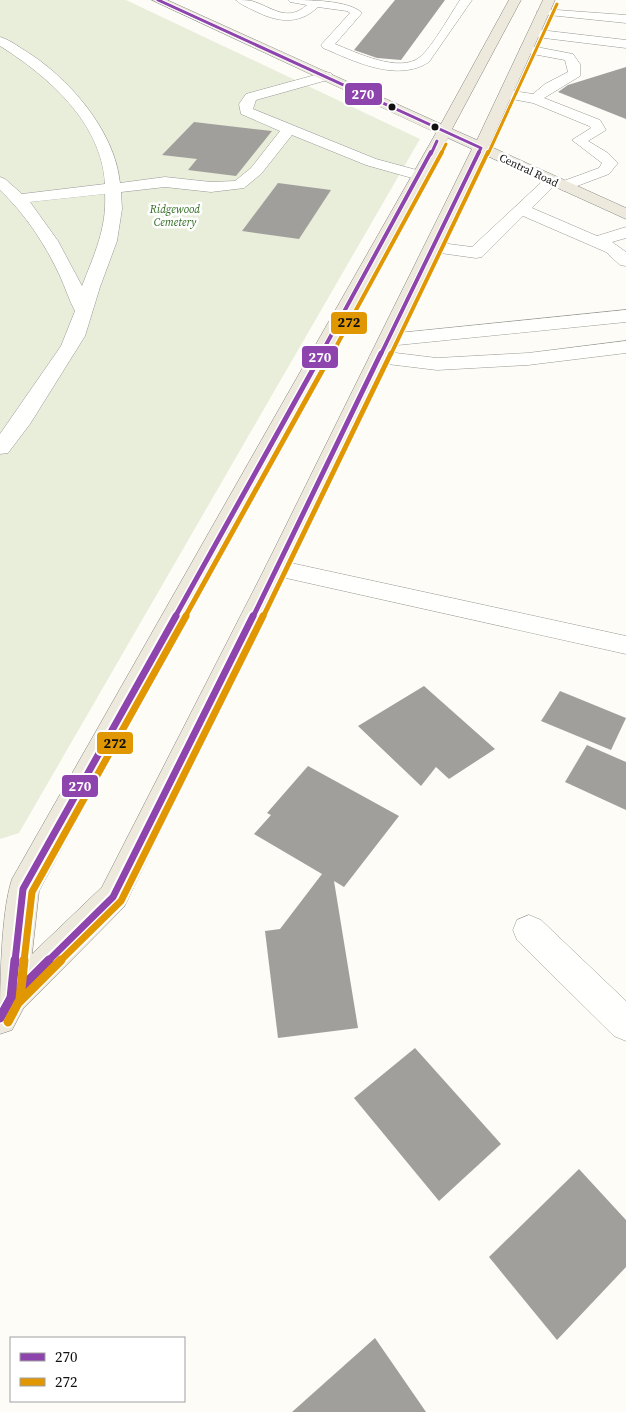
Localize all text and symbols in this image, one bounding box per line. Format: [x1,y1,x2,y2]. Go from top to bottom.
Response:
line badge: 270 [344,82,383,106]
text: 270 [352,84,375,104]
unlabelled marker [387,102,397,112]
unlabelled marker [430,122,440,132]
street label: Central Road [497,150,561,191]
park label: Ridgewood Cemetery [149,202,200,230]
line badge: 272 [330,311,368,335]
text: 272 [338,312,361,332]
line badge: 270 [301,345,339,369]
text: 270 [309,347,332,367]
line badge: 272 [96,731,134,755]
text: 272 [104,733,127,753]
line badge: 270 [61,774,99,798]
text: 270 [69,776,92,796]
legend [10,1337,185,1402]
text: 270 [55,1346,78,1367]
text: 272 [55,1371,78,1392]

